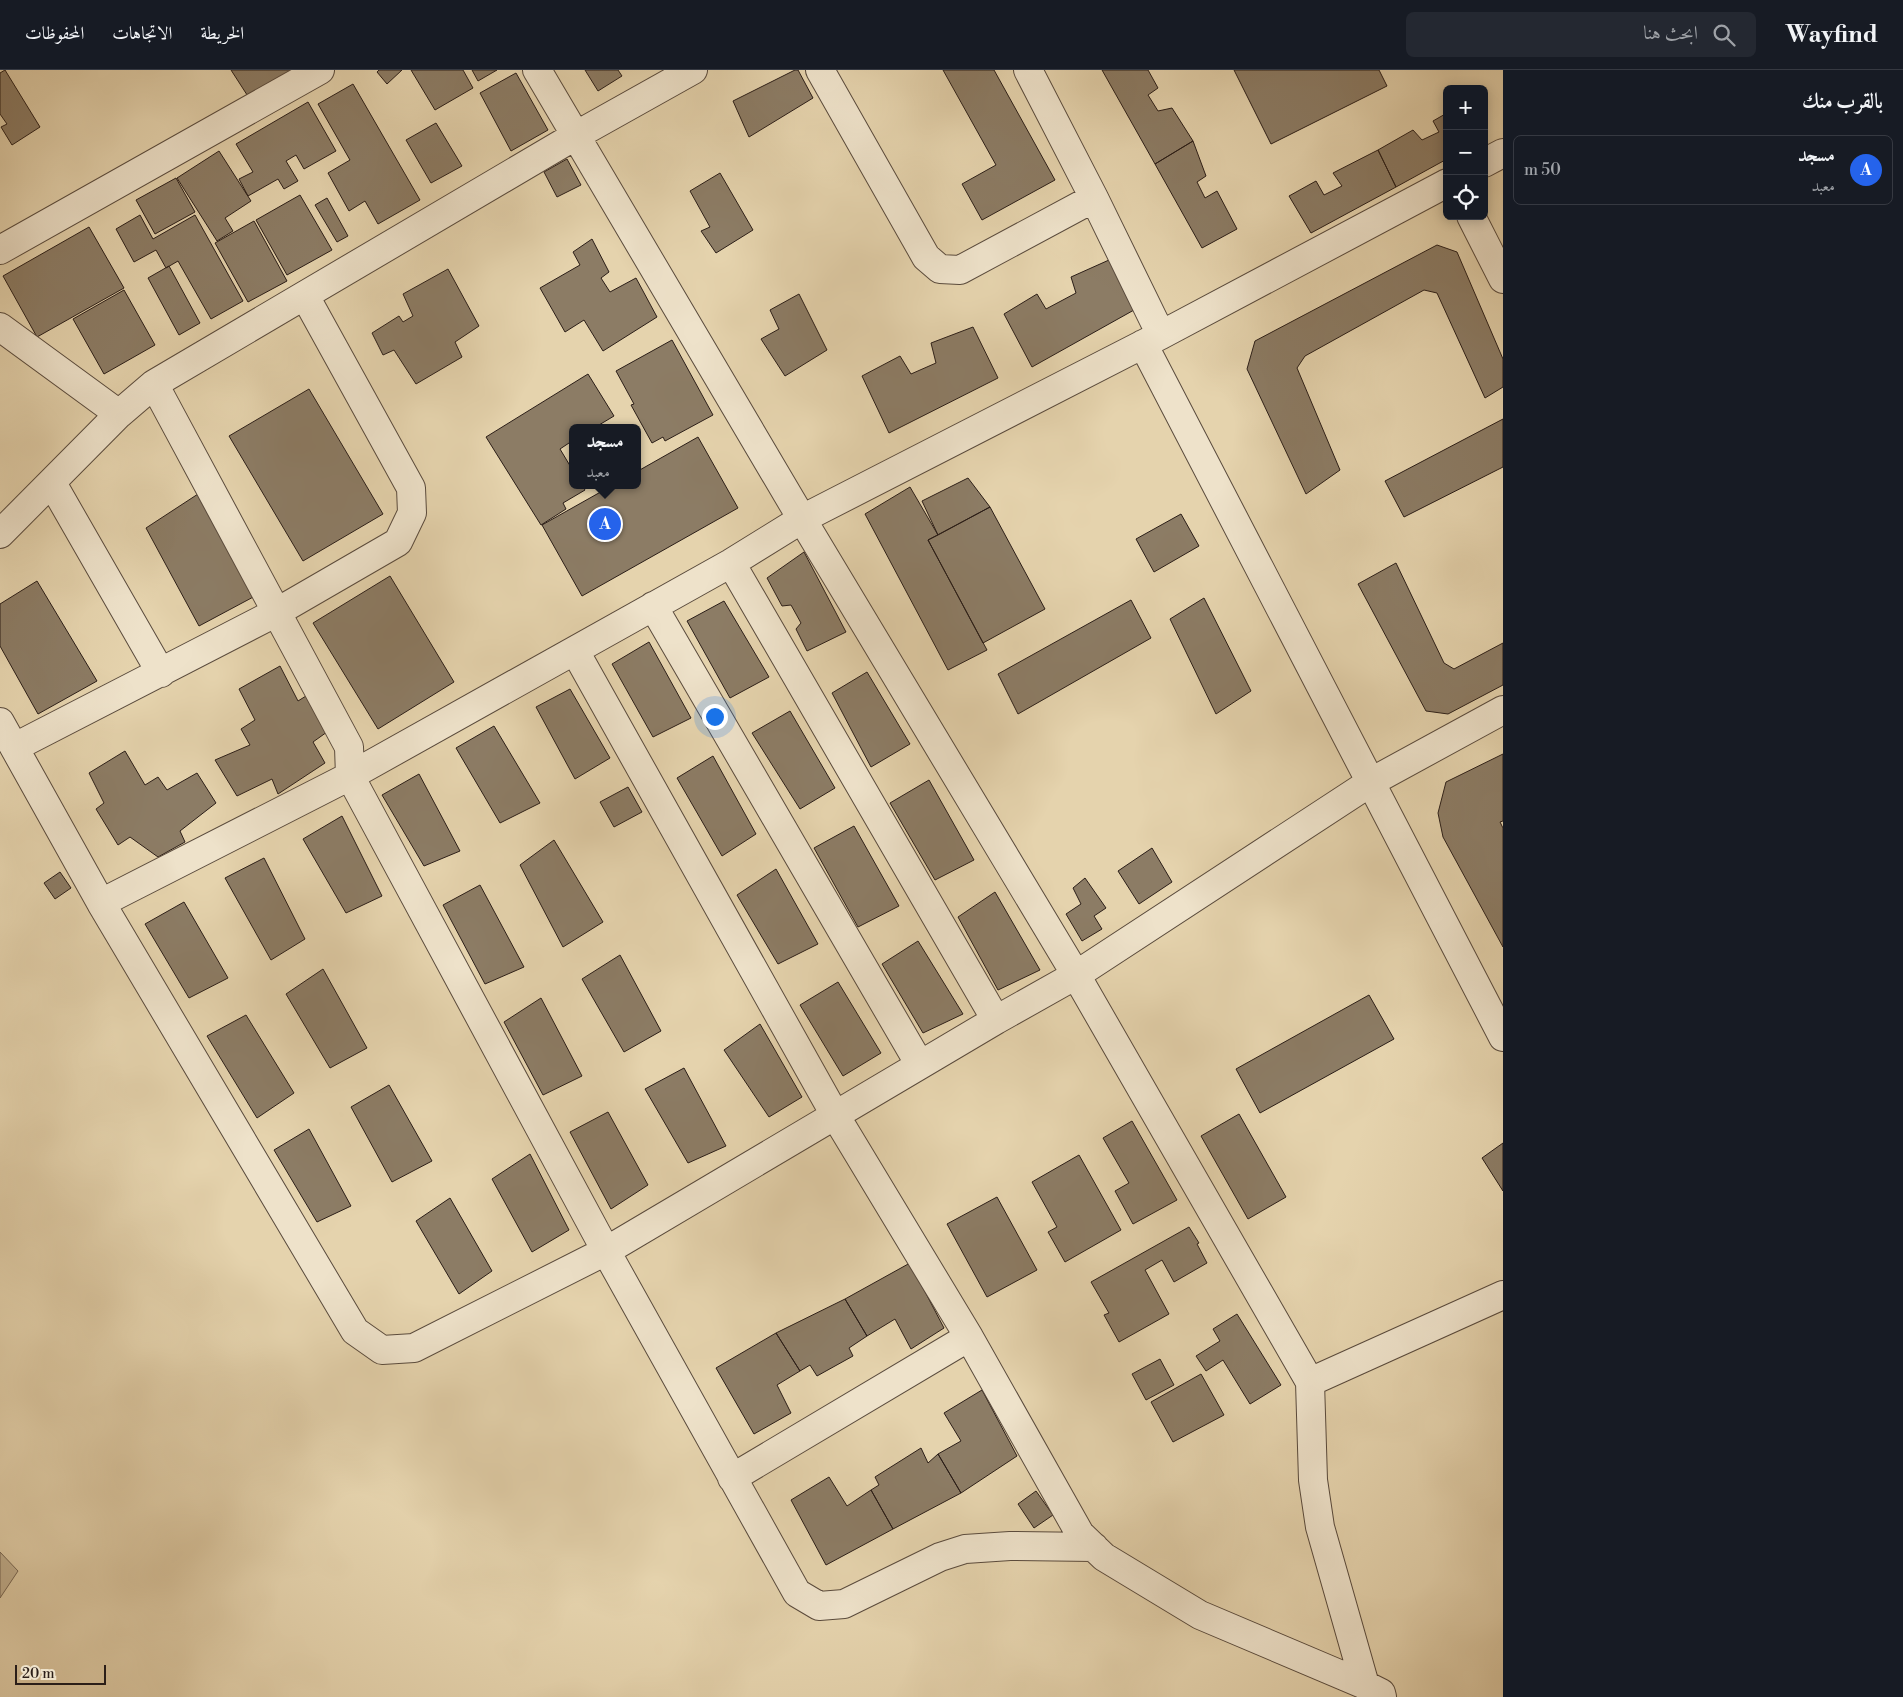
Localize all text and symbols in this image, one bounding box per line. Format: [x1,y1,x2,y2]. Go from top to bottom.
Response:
search box [1406,12,1756,57]
text: Wayfind [1786,20,1878,50]
text: ابحث هنا [1643,21,1698,45]
icon: search [1710,21,1738,49]
text: المحفوظات [25,22,84,45]
text: الاتجاهات [112,22,172,45]
text: الخريطة [200,22,244,45]
map controls [1443,85,1488,220]
button: + [1443,85,1488,130]
text: بالقرب منك [1802,89,1883,115]
button: − [1443,130,1488,175]
text: مسجد [1798,143,1835,167]
text: 50 m [1524,160,1561,180]
text: A [1860,160,1872,180]
button: locate [1443,175,1488,220]
text: معبد [1811,176,1835,196]
popup [569,424,641,489]
text: مسجد [586,429,624,453]
text: معبد [586,462,610,482]
pin: A [589,505,621,543]
your location [702,704,728,730]
scale bar [15,1662,106,1685]
text: 20 m [22,1665,54,1683]

